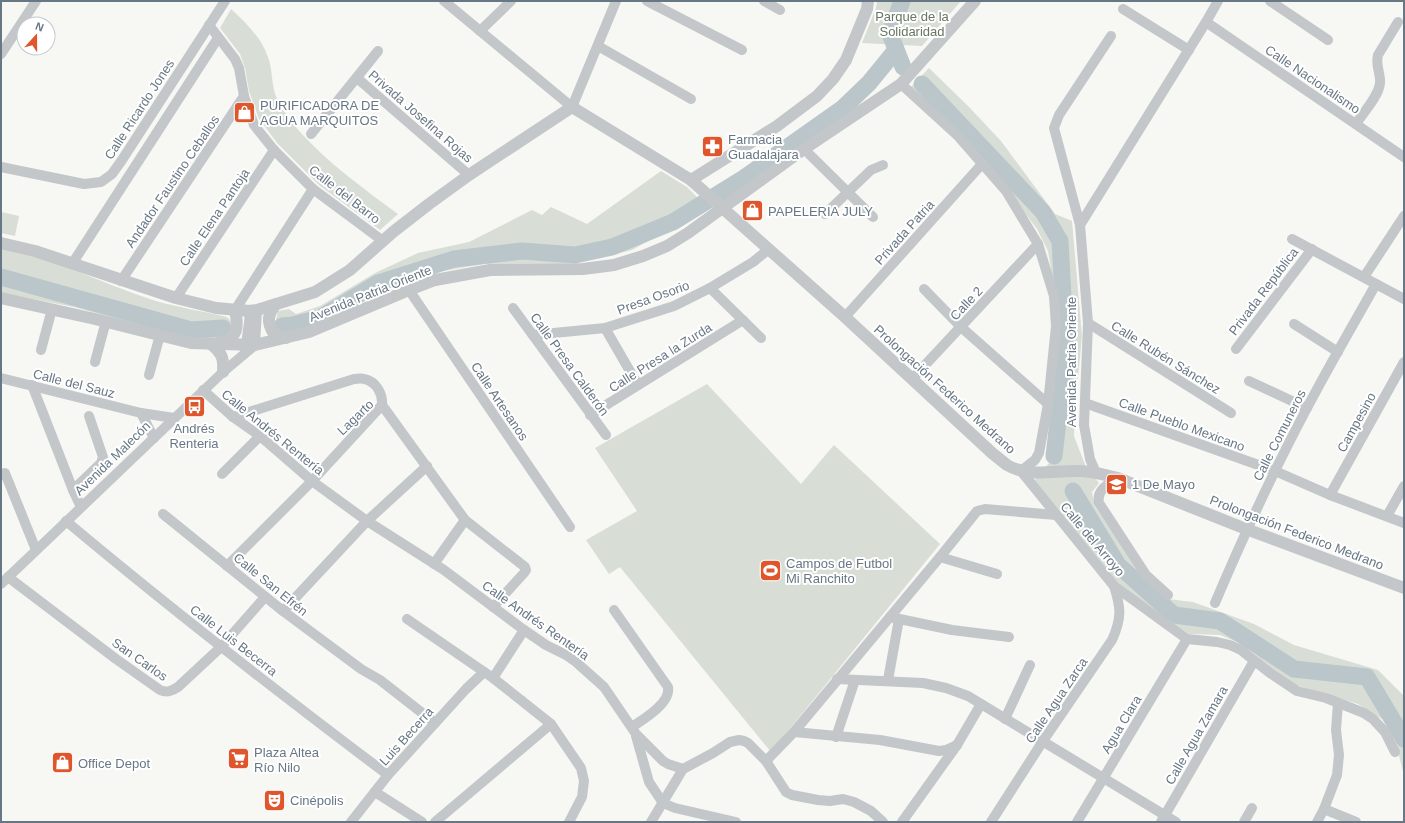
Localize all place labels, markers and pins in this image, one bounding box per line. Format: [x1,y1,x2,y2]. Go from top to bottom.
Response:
place label: PURIFICADORA DE AGUA MARQUITOS [260,98,380,128]
shop icon: PURIFICADORA DE AGUA MARQUITOS [232,99,258,125]
place label: Farmacia Guadalajara [728,132,800,162]
pharmacy icon: Farmacia Guadalajara [699,133,725,159]
shop icon: PAPELERIA JULY [739,198,765,224]
place label: PAPELERIA JULY [768,204,873,219]
bus stop icon: Andrés Renteria [181,393,207,419]
place label: Andrés Renteria [169,421,219,451]
school or university icon: 1 De Mayo [1103,471,1129,497]
place label: 1 De Mayo [1132,477,1195,492]
place label: Campos de Futbol Mi Ranchito [786,556,892,586]
sports icon: Campos de Futbol Mi Ranchito [758,557,784,583]
place label: Plaza Altea Río Nilo [254,745,320,775]
supermarket icon: Plaza Altea Río Nilo [225,746,251,772]
shop icon: Office Depot [49,750,75,776]
place label: Office Depot [78,756,150,771]
theatre icon: Cinépolis [261,787,287,813]
place label: Cinépolis [290,793,344,808]

